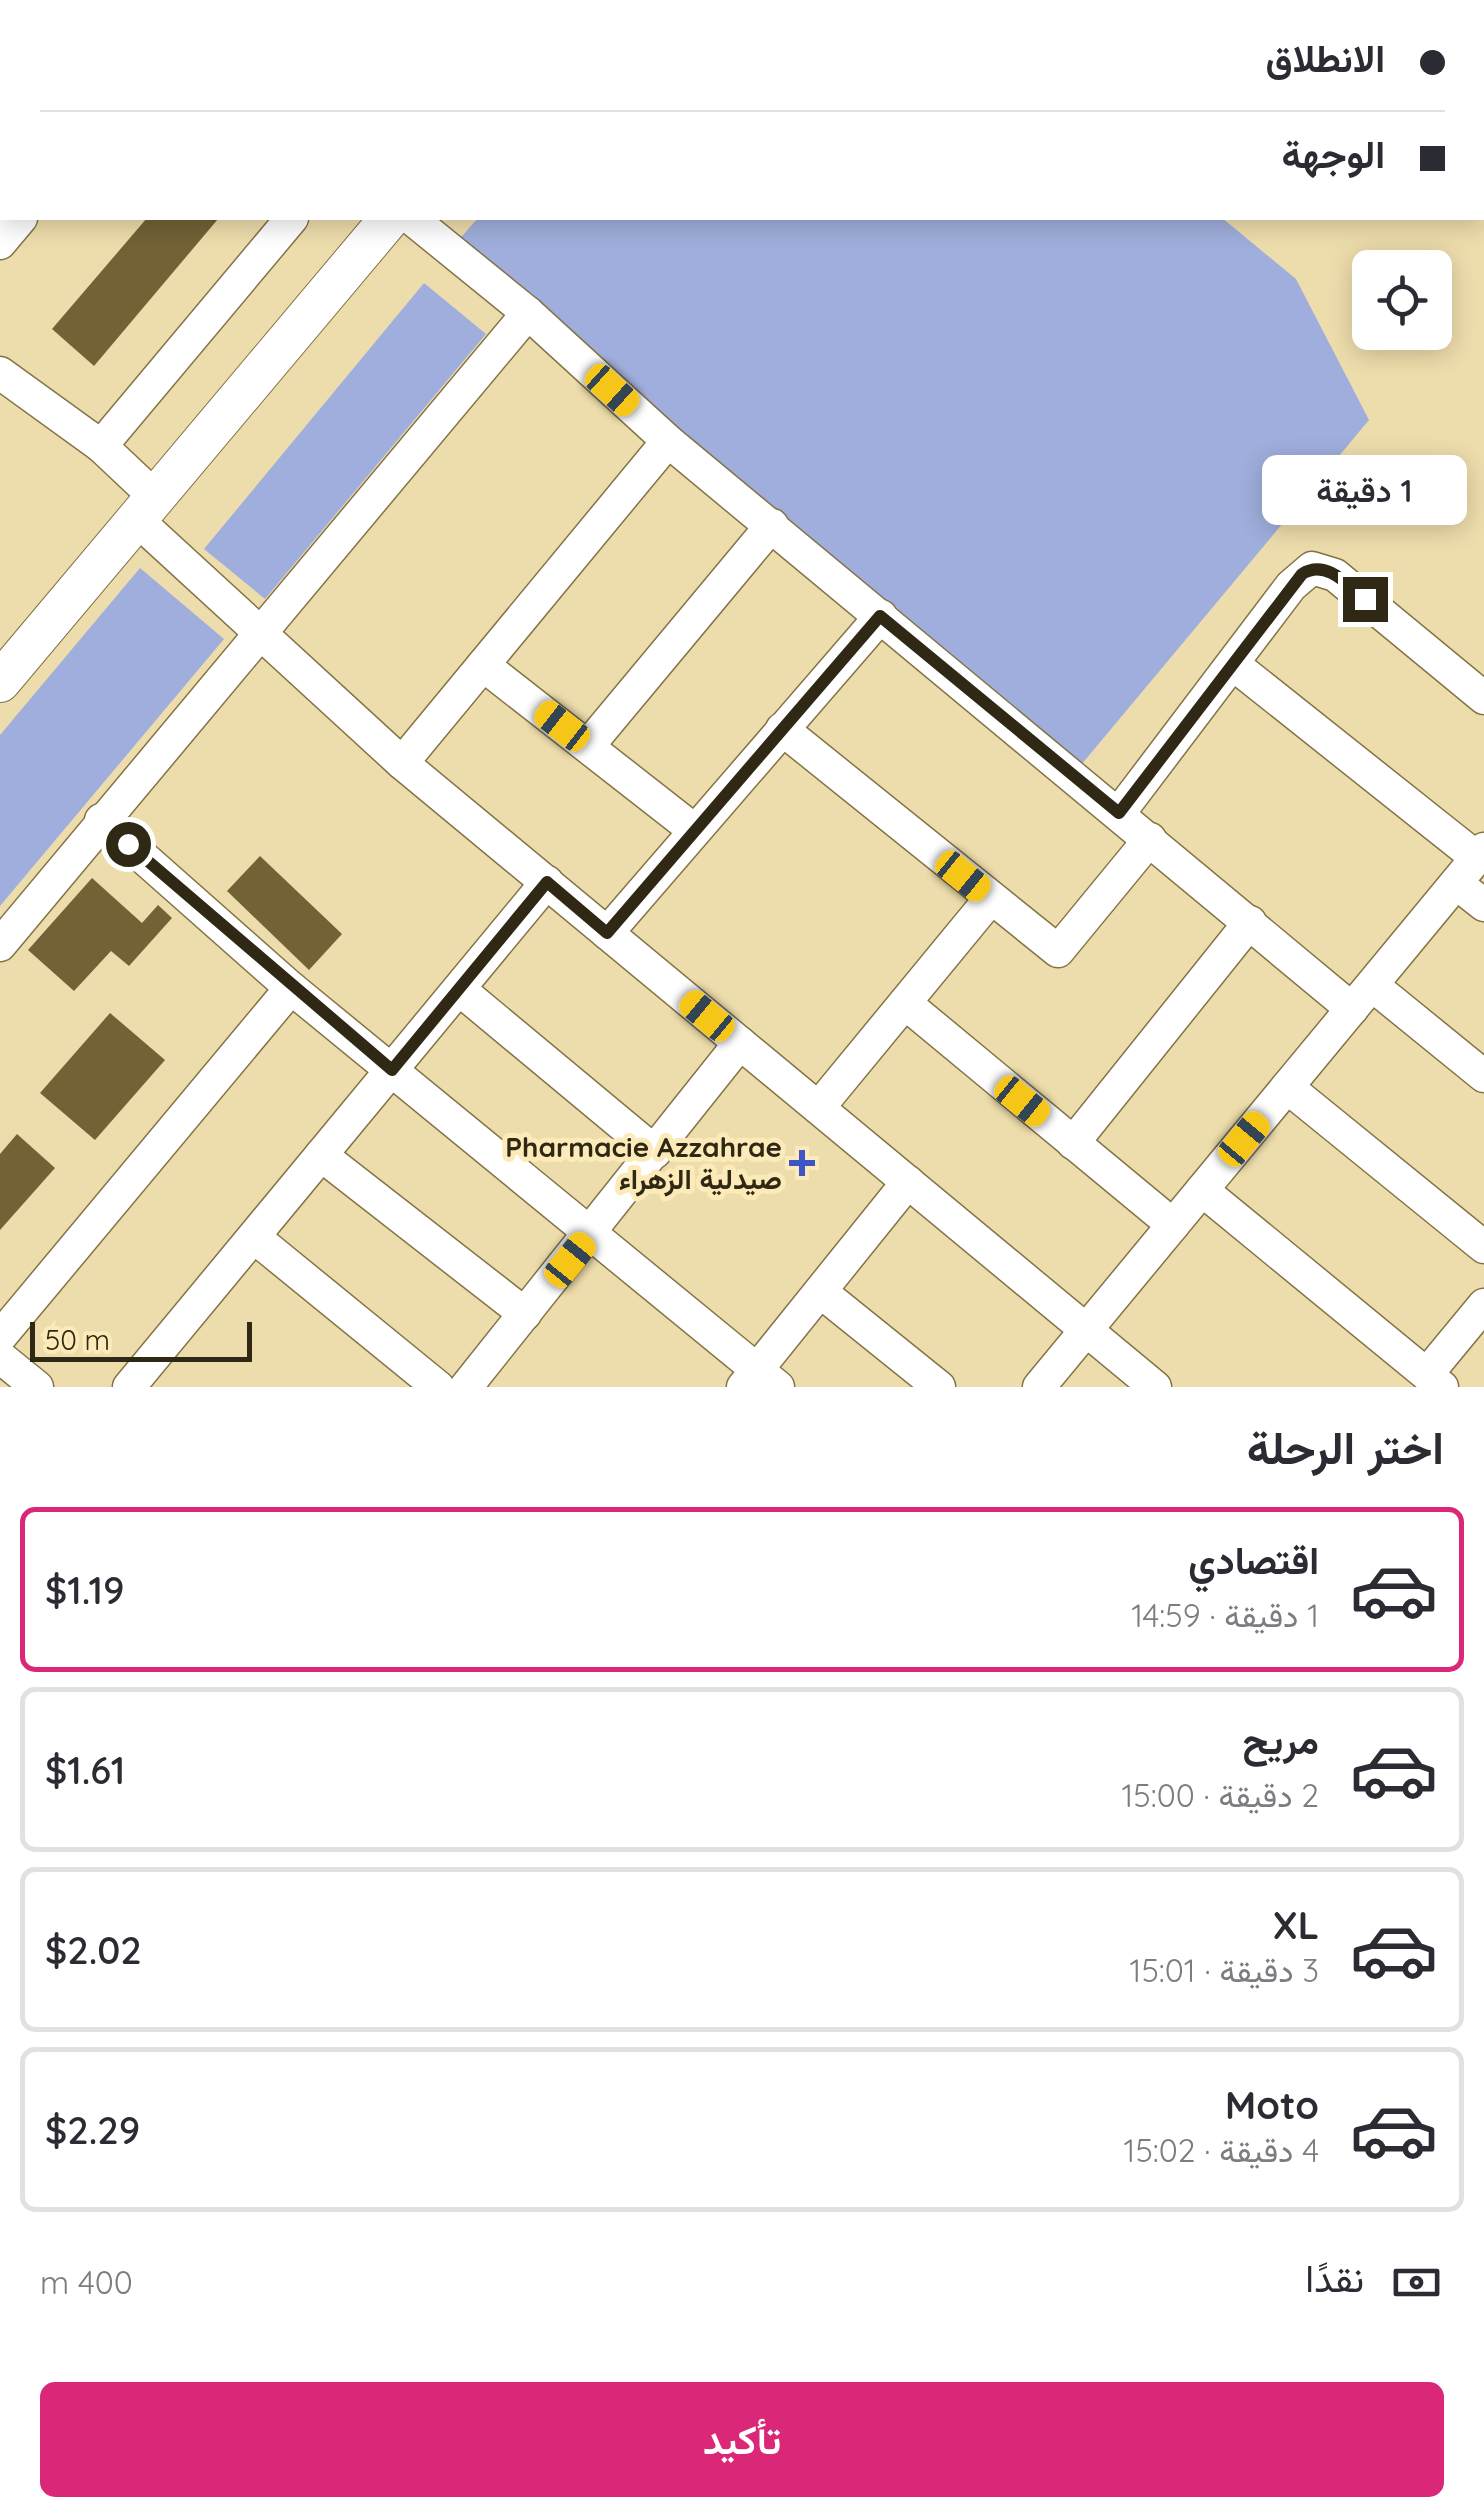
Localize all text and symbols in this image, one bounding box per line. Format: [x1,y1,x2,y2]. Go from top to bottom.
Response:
text: الانطلاق [1266,34,1385,82]
text: الوجهة [1282,130,1385,178]
map controls [1352,250,1452,350]
button: locate [1352,250,1452,350]
car [580,359,644,421]
callout: 1 دقيقة [1262,454,1468,524]
text: 1 دقيقة [1316,470,1413,510]
route end [1343,577,1388,622]
car [529,696,595,756]
route start [106,822,151,867]
car [930,845,996,907]
car [674,985,740,1047]
car [989,1070,1055,1132]
car [1213,1106,1275,1172]
place label: Pharmacie Azzahrae صيدلية الزهراء [505,1129,782,1197]
marker: Pharmacie Azzahrae صيدلية الزهراء [791,1152,813,1174]
car [539,1227,601,1293]
scale bar [30,1317,252,1362]
text: 50 m [45,1322,110,1357]
text: اختر الرحلة [1247,1419,1444,1475]
text: اقتصادي [1188,1536,1319,1584]
icon: car [1349,1545,1439,1635]
text: $1.19 [45,1566,125,1614]
text: 1 دقيقة · 14:59 [1131,1595,1319,1635]
text: مريح [1243,1716,1319,1764]
icon: car [1349,1725,1439,1815]
text: $1.61 [45,1746,125,1794]
text: 2 دقيقة · 15:00 [1121,1775,1319,1815]
text: XL [1273,1901,1319,1949]
icon: car [1349,1905,1439,1995]
text: $2.02 [45,1926,142,1974]
text: 3 دقيقة · 15:01 [1130,1950,1319,1990]
text: Moto [1225,2081,1319,2129]
icon: car [1349,2085,1439,2175]
text: $2.29 [45,2106,140,2154]
text: 4 دقيقة · 15:02 [1124,2130,1319,2170]
text: نقدًا [1305,2254,1364,2302]
icon: cash [1389,2255,1444,2310]
text: 400 m [40,2262,133,2302]
button: تأكيد [40,2382,1444,2497]

